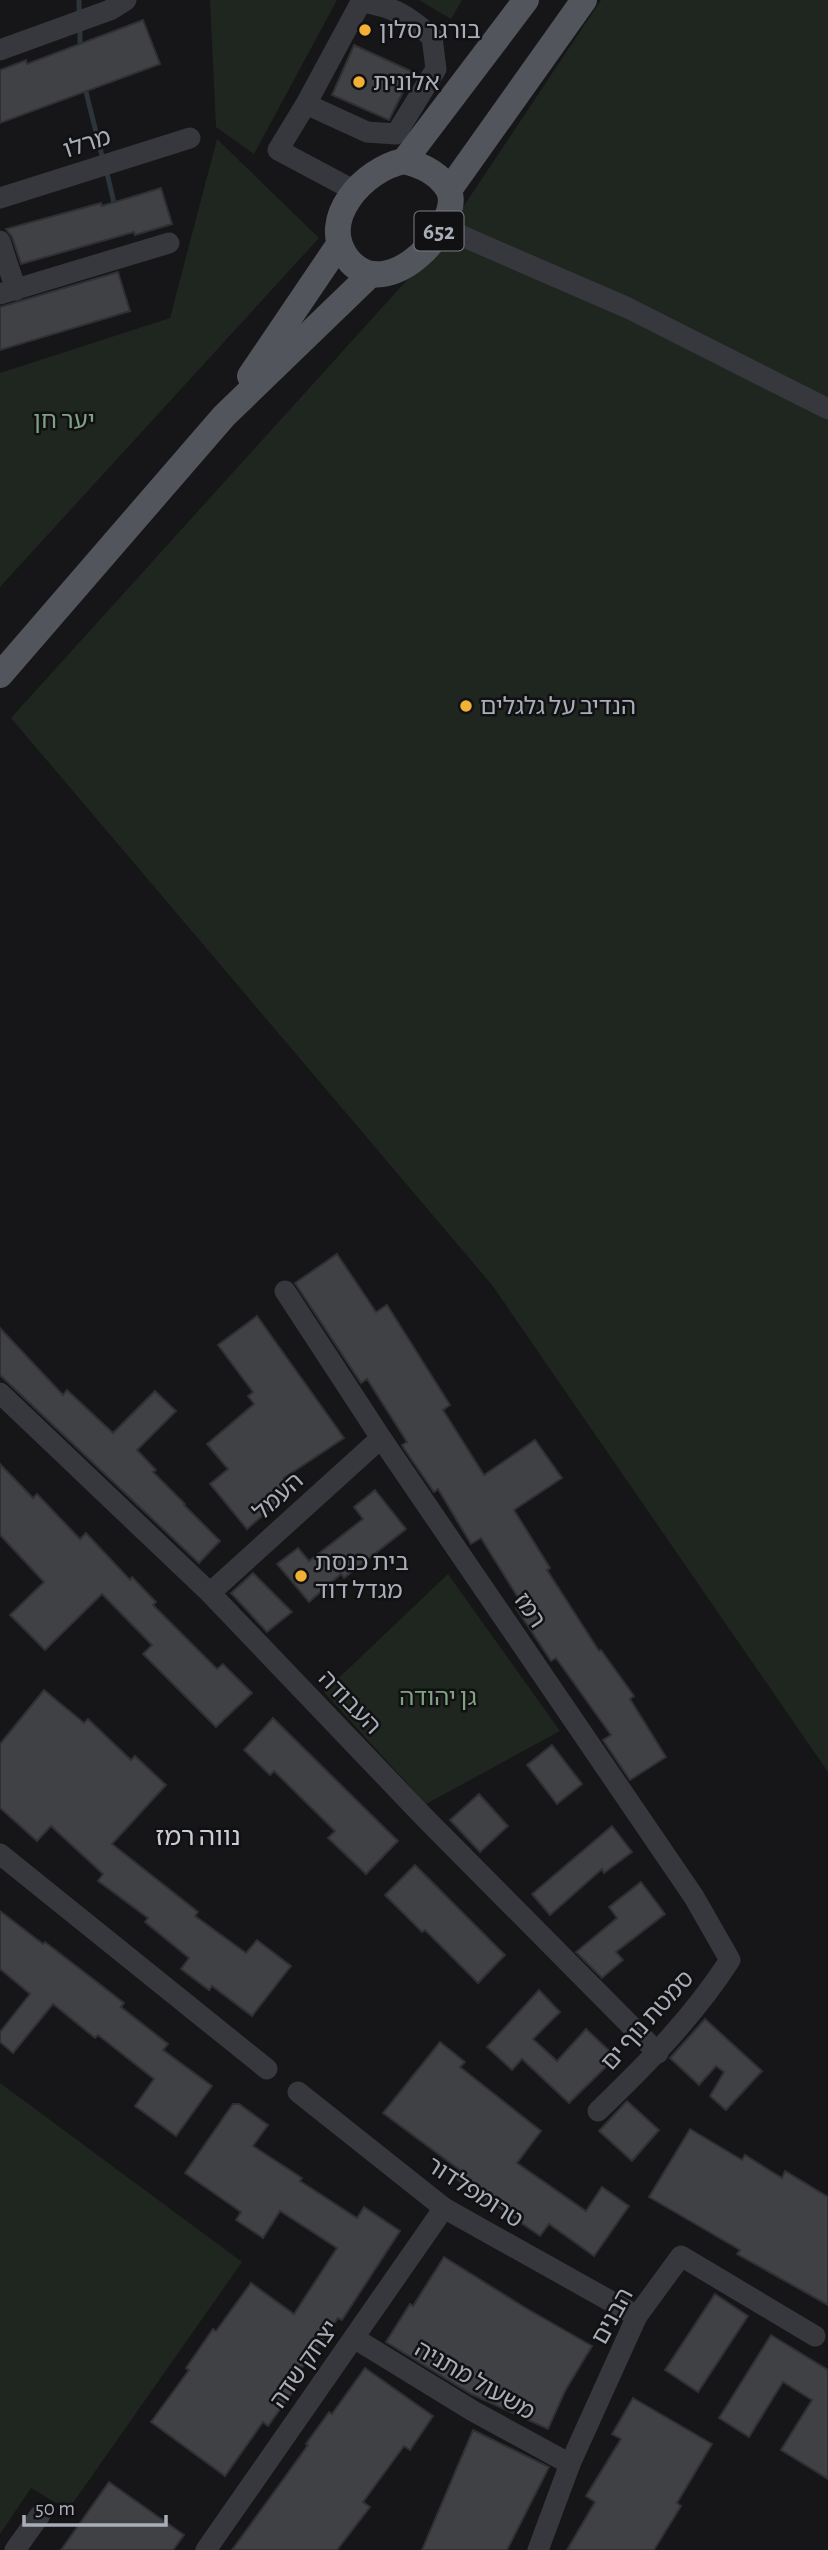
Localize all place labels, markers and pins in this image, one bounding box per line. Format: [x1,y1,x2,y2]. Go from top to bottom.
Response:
place label: בורגר סלון [379,19,481,43]
marker: בורגר סלון [357,22,373,38]
place label: אלונית [373,71,440,95]
marker: אלונית [351,74,367,90]
place label: הנדיב על גלגלים [480,695,636,719]
marker: הנדיב על גלגלים [458,698,474,714]
place label: בית כנסת מגדל דוד [315,1551,409,1603]
marker: בית כנסת מגדל דוד [293,1568,309,1584]

